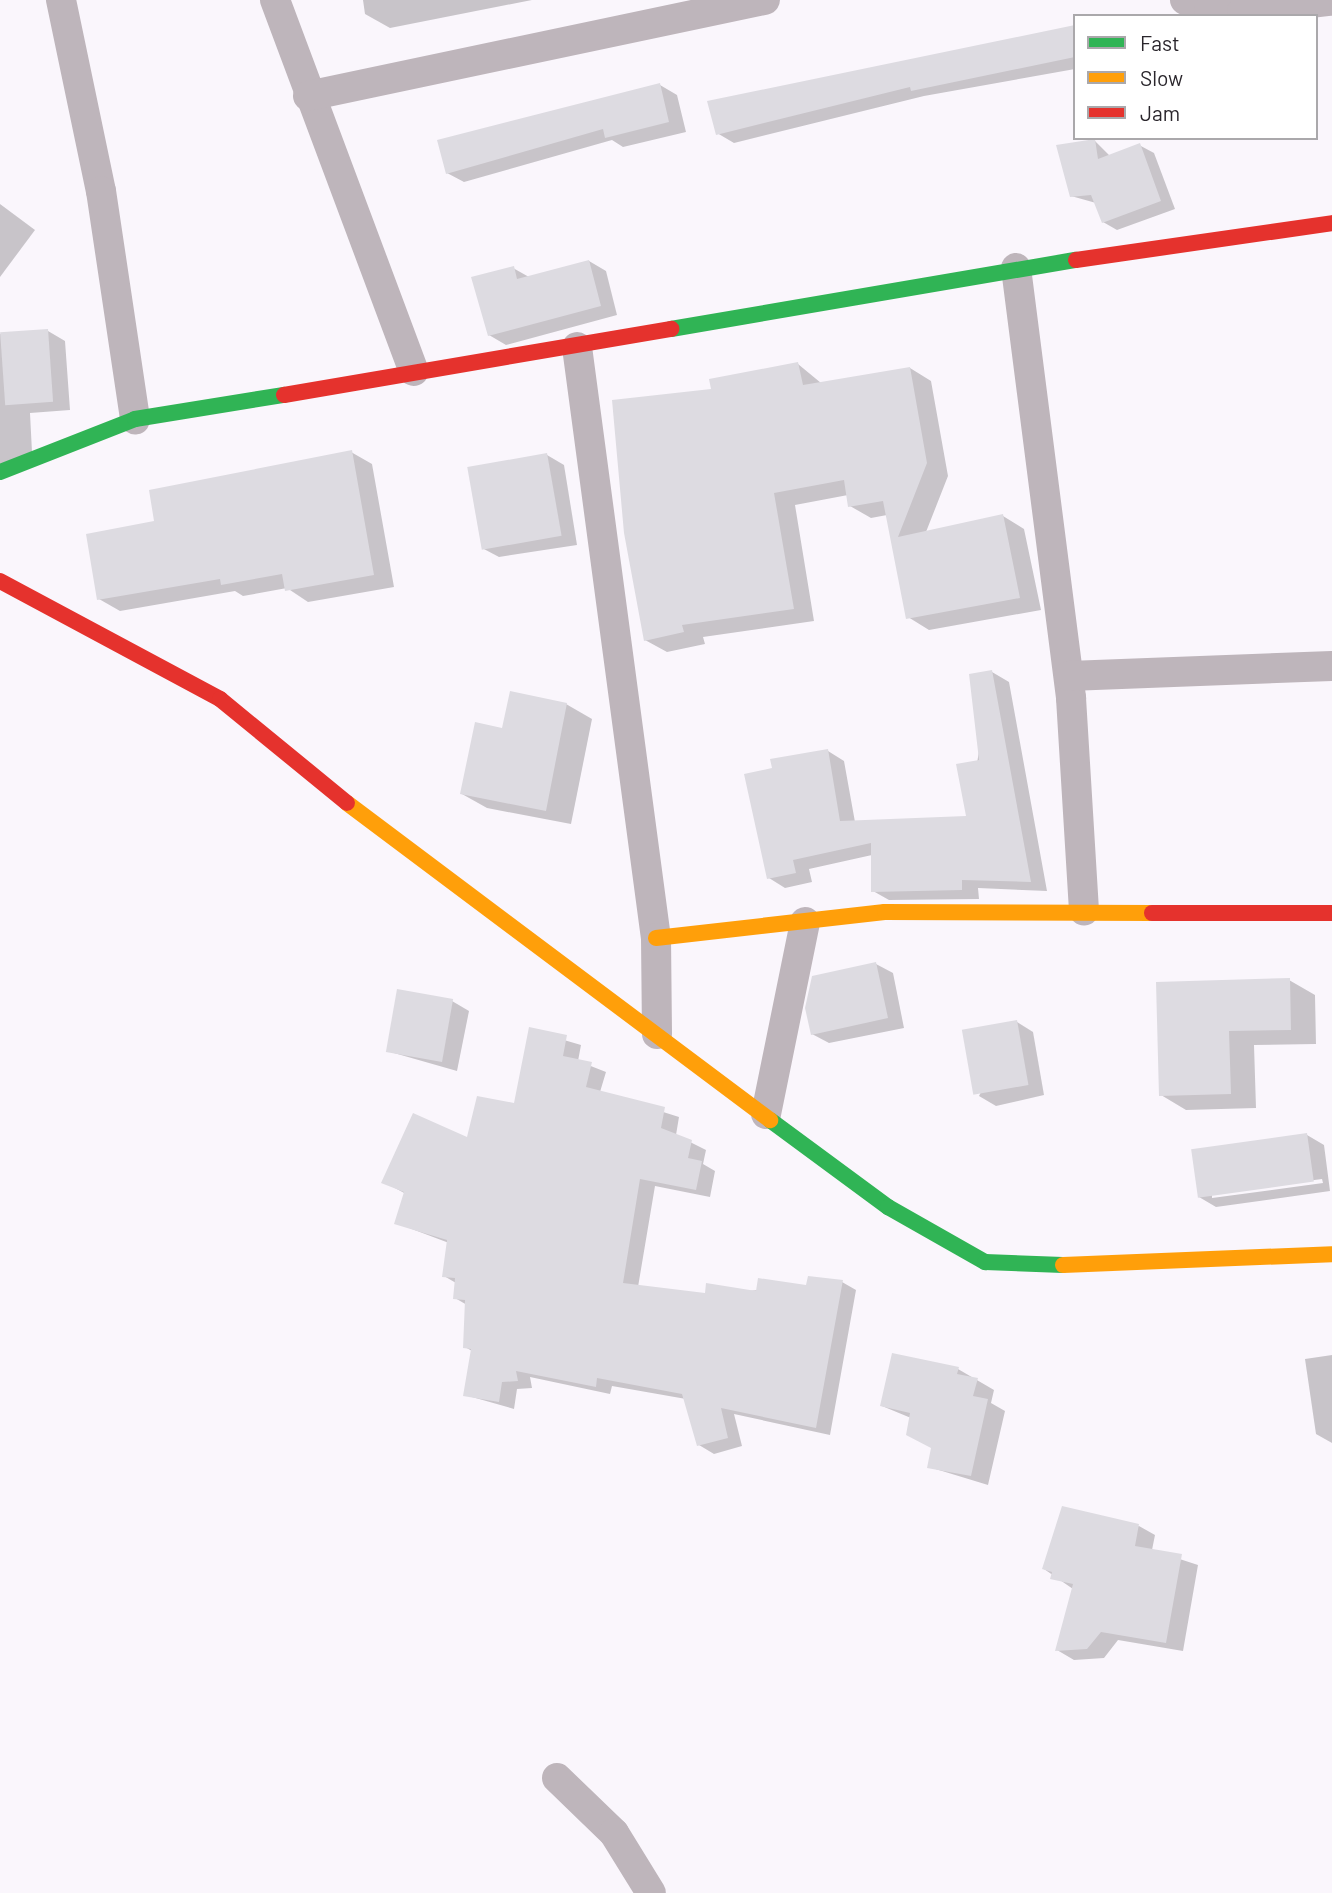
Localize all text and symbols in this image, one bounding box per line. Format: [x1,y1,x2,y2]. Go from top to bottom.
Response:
legend [1073,14,1318,140]
text: Fast [1140,30,1180,55]
text: Slow [1140,65,1183,90]
text: Jam [1140,100,1180,125]

